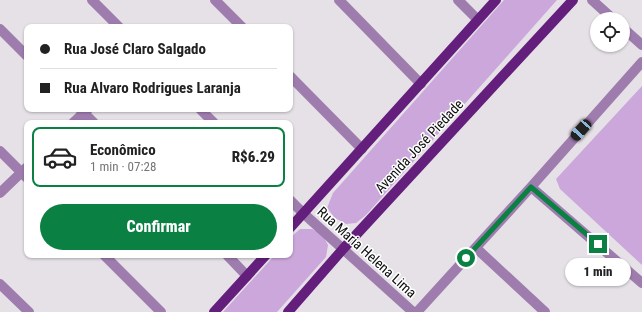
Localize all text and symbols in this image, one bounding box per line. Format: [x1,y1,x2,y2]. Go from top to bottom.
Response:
map controls [590,12,630,52]
button: locate [590,12,630,52]
text: Rua José Claro Salgado [64,40,206,58]
text: Rua Alvaro Rodrigues Laranja [64,79,241,97]
street label: Avenida José Piedade [372,96,467,196]
car [569,117,593,143]
icon: car [42,139,78,175]
text: Econômico [90,141,156,159]
text: R$6.29 [232,148,275,166]
text: 1 min · 07:28 [90,159,156,174]
street label: Rua Maria Helena Lima [314,203,420,301]
button: Confirmar [40,204,277,250]
route end [589,235,607,253]
route start [457,249,475,267]
callout: 1 min [565,258,631,286]
text: 1 min [584,264,612,279]

